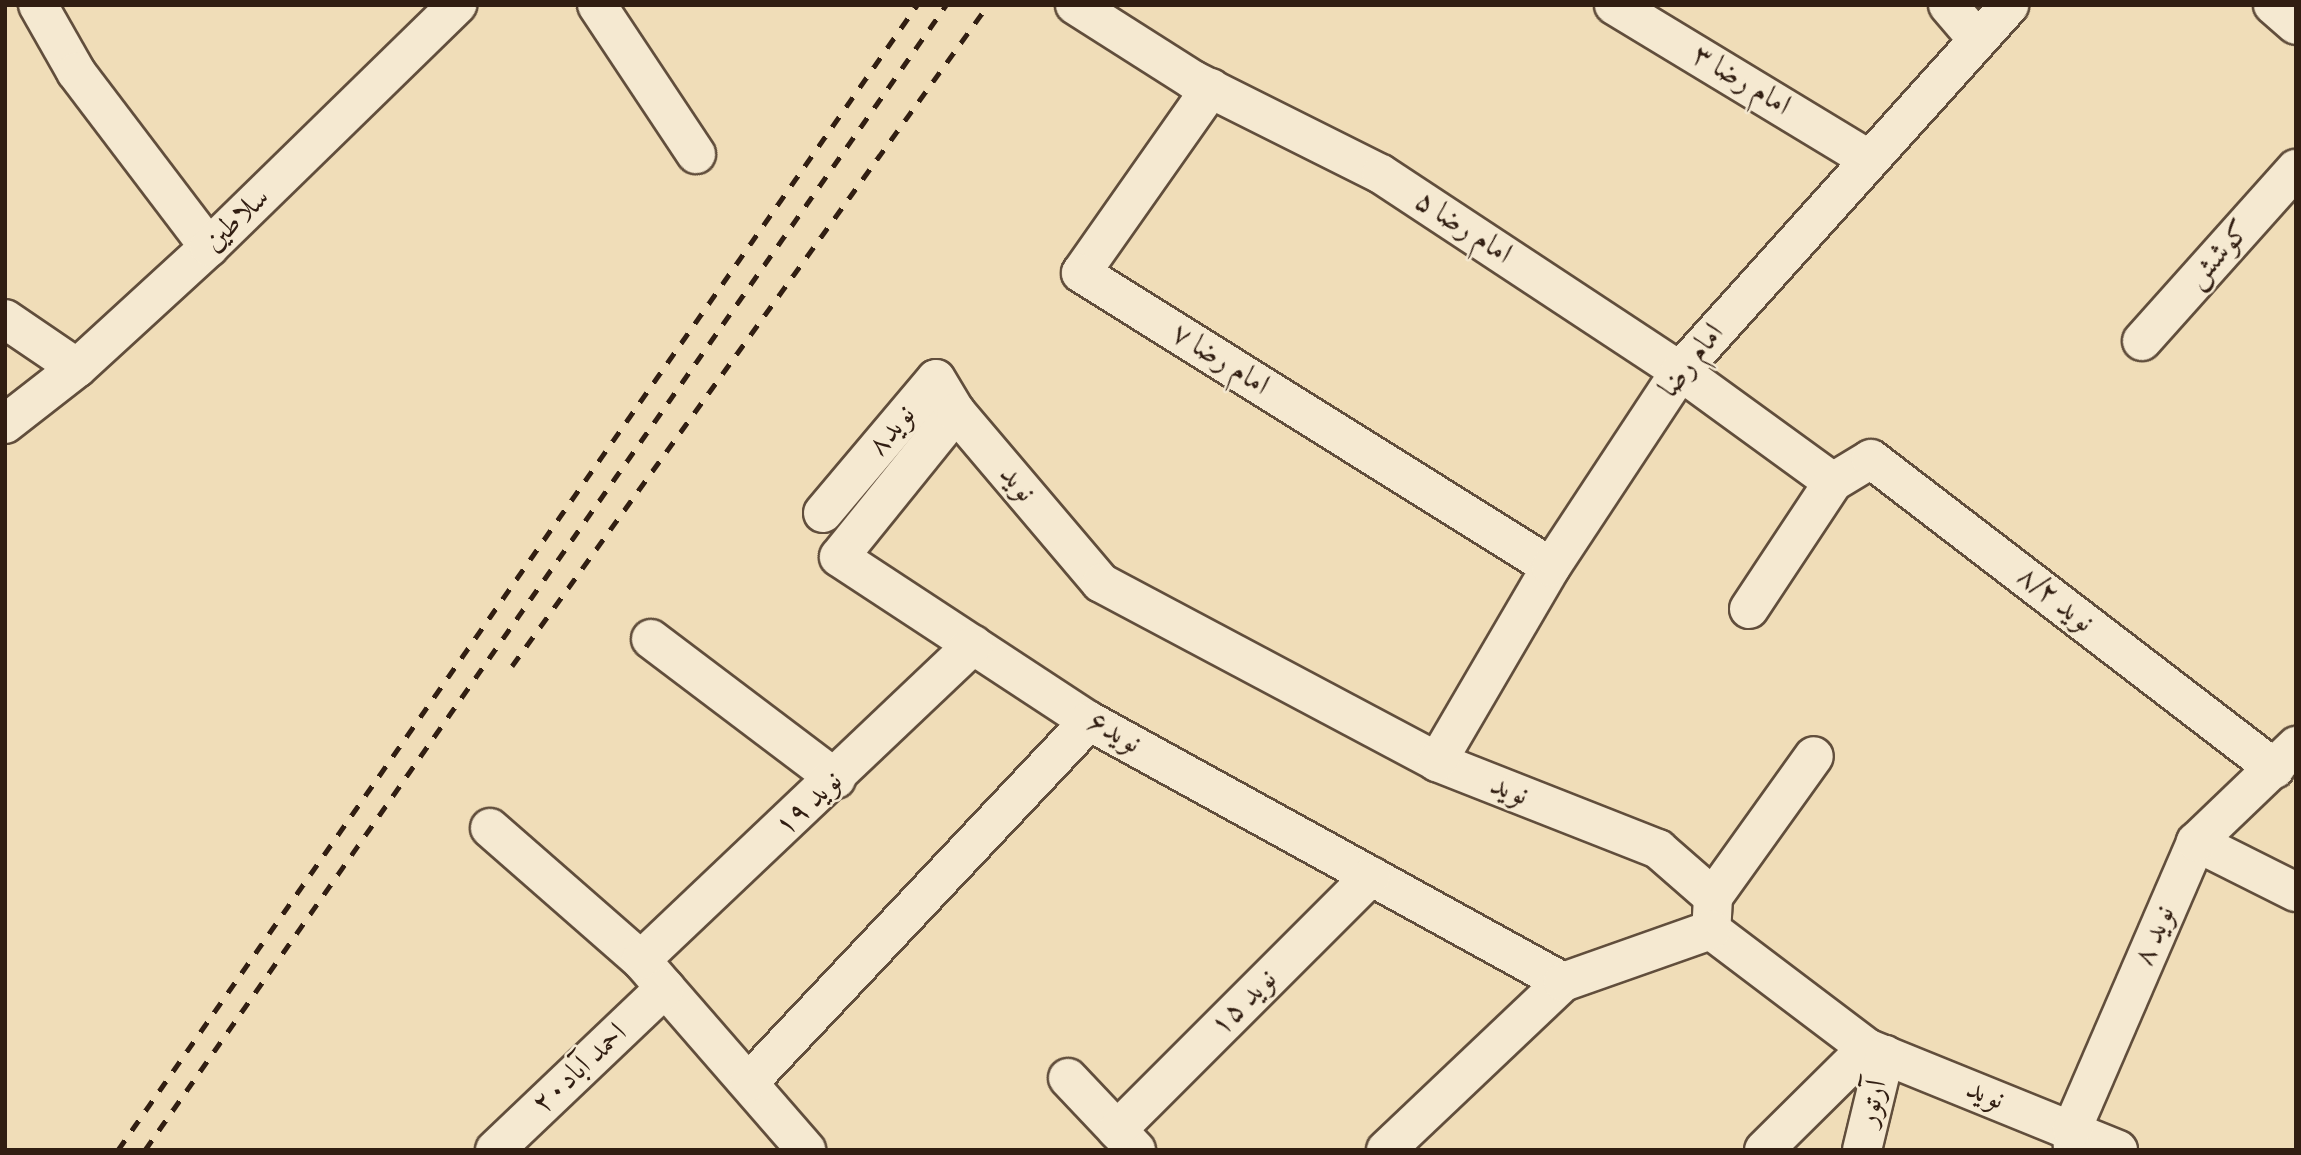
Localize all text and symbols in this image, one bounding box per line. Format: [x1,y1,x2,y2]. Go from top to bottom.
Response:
street label: امام رضا ۳ [1685,38,1797,124]
street label: سلاطین [196,180,278,260]
street label: امام رضا ۵ [1408,183,1518,273]
street label: کوشش [2179,213,2259,297]
street label: امام رضا ۷ [1164,316,1276,404]
street label: امام رضا [1652,316,1732,406]
street label: نوید۸ [860,398,924,464]
street label: نوید [991,458,1043,510]
street label: نوید ۸/۲ [2009,559,2101,641]
street label: نوید۶ [1081,704,1147,762]
street label: نوید ۱۹ [768,764,850,844]
street label: نوید [1485,767,1533,815]
street label: نوید ۸ [2126,900,2184,972]
street label: نوید ۱۵ [1203,962,1285,1044]
street label: احمد آباد۲۰ [525,1016,635,1122]
street label: نوید [1961,1071,2009,1119]
street label: آرتور [1850,1076,1896,1130]

